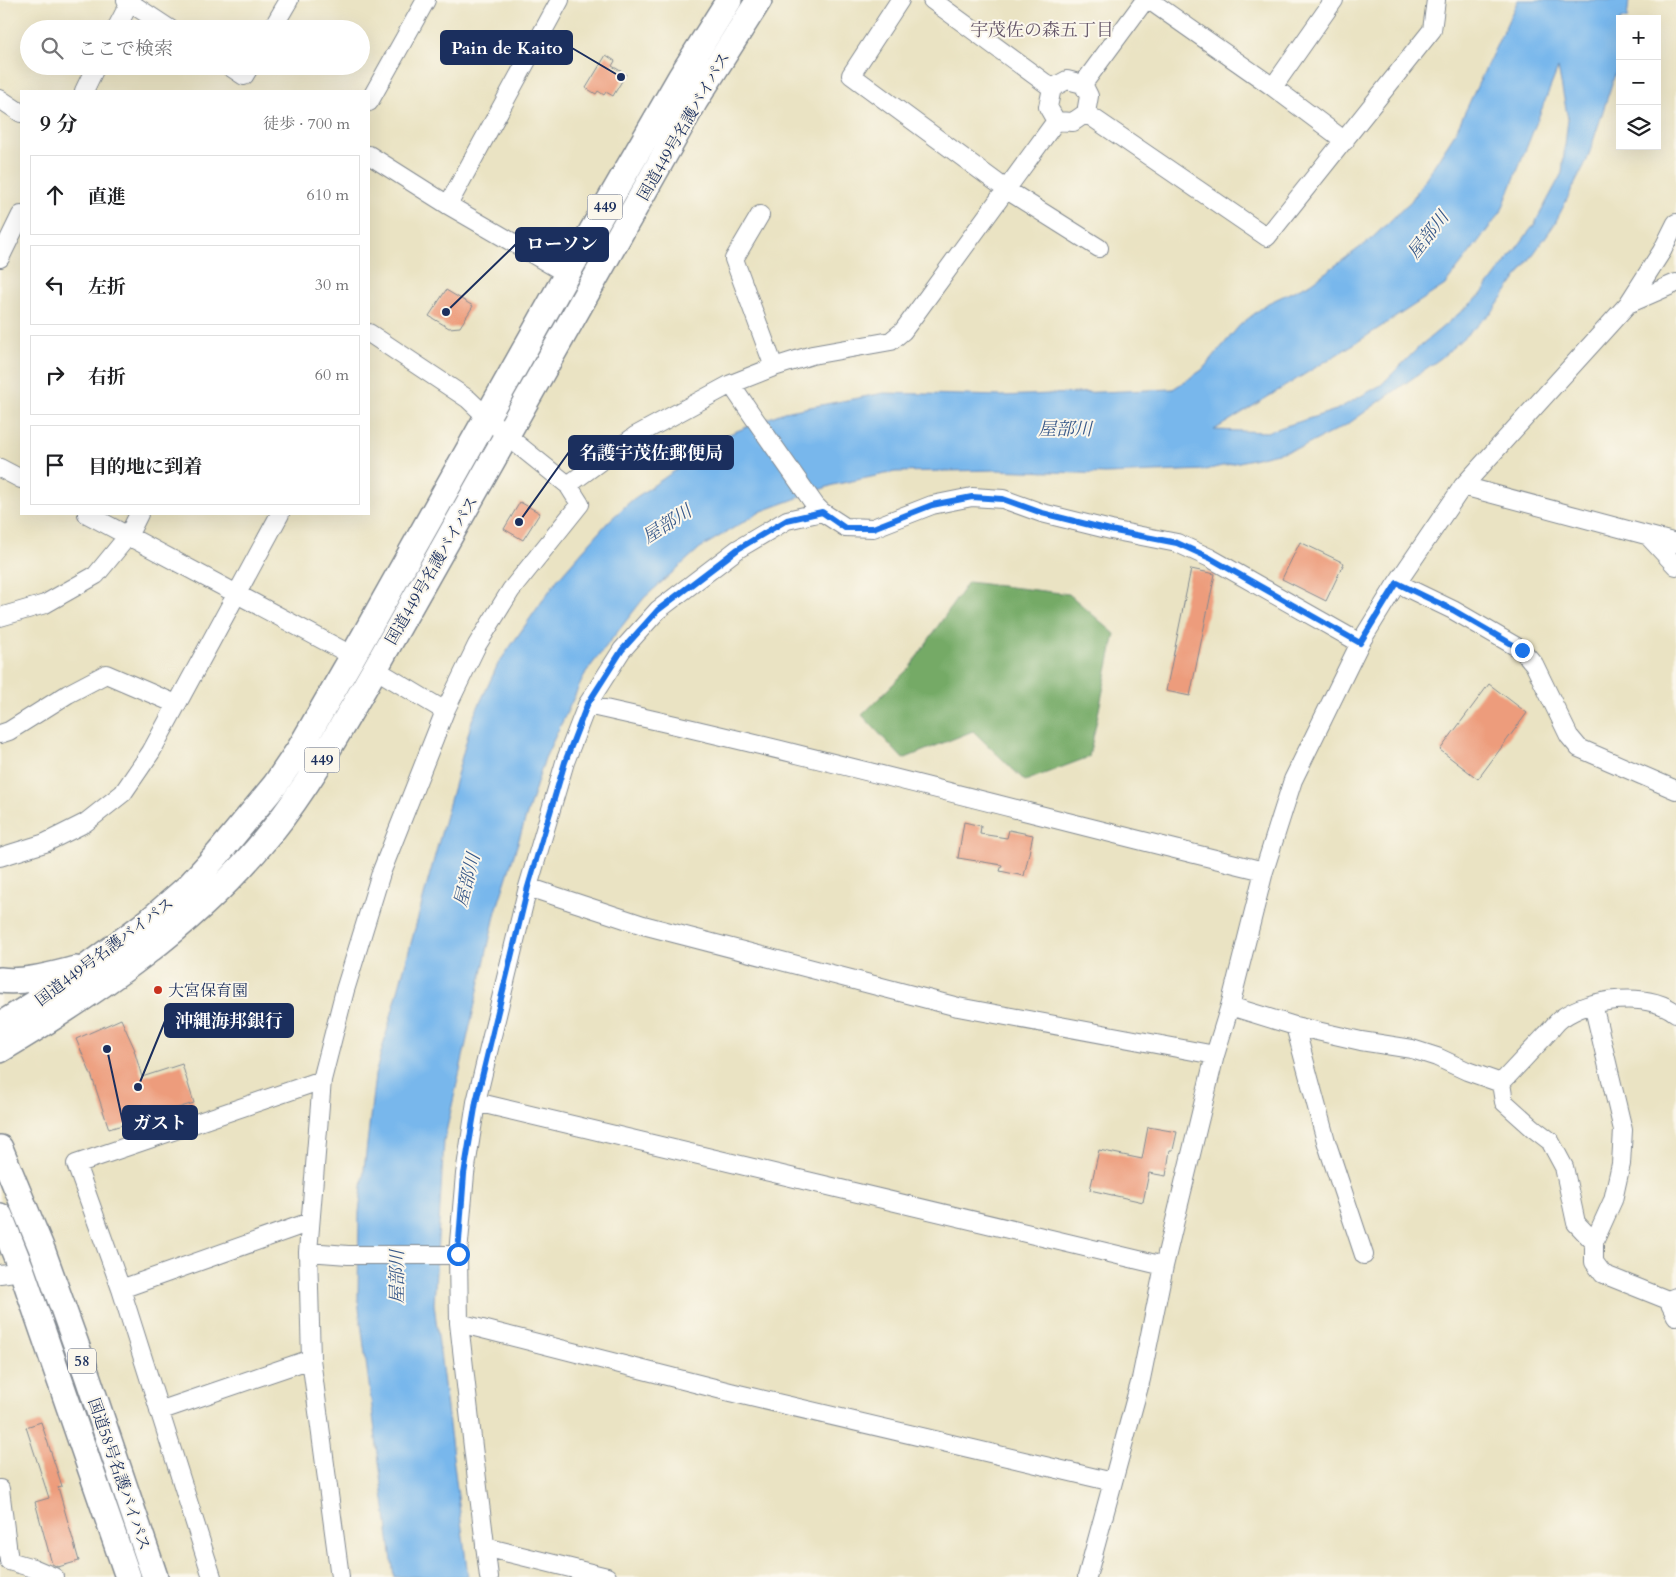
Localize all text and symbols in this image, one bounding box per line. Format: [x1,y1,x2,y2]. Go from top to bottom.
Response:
map controls [1616,15,1661,150]
button: + [1616,15,1661,60]
district label: 宇茂佐の森五丁目 [970,18,1114,43]
search box [20,20,370,75]
callout: Pain de Kaito [441,31,572,64]
icon: search [38,34,66,62]
text: ここで検索 [78,36,173,62]
text: Pain de Kaito [451,36,563,61]
street label: 国道449号名護バイパス [632,48,735,205]
button: − [1616,60,1661,105]
button: layers [1616,105,1661,150]
text: 9 分 [40,110,77,139]
text: 徒歩 · 700 m [263,113,350,135]
icon: ahead [41,181,69,209]
text: 直進 [88,184,126,210]
text: 610 m [307,184,349,206]
road number: 449 [588,194,622,220]
water label: 屋部川 [1402,205,1456,264]
callout: ローソン [516,228,608,261]
text: ローソン [526,232,598,257]
icon: left [41,271,69,299]
text: 左折 [88,274,126,300]
text: 30 m [315,274,349,296]
icon: right [41,361,69,389]
text: 右折 [88,364,126,390]
text: 60 m [315,364,349,386]
water label: 屋部川 [1038,417,1094,442]
callout: 名護宇茂佐郵便局 [569,436,733,469]
text: 名護宇茂佐郵便局 [579,441,723,466]
icon: arrive [41,451,69,479]
text: 目的地に到着 [88,454,202,480]
street label: 国道449号名護バイパス [380,492,483,649]
water label: 屋部川 [638,498,698,550]
route end [1511,639,1534,662]
road number: 449 [304,748,340,772]
water label: 屋部川 [448,849,487,909]
street label: 国道449号名護バイパス [31,892,178,1011]
place label: 大宮保育園 [168,980,248,1002]
marker: 大宮保育園 [152,984,164,996]
callout: 沖縄海邦銀行 [165,1004,293,1037]
text: 沖縄海邦銀行 [175,1009,283,1034]
callout: ガスト [123,1106,197,1139]
text: ガスト [133,1111,187,1136]
route start [447,1243,470,1266]
water label: 屋部川 [385,1248,410,1304]
road number: 58 [68,1348,96,1374]
street label: 国道58号名護バイパス [83,1395,156,1554]

